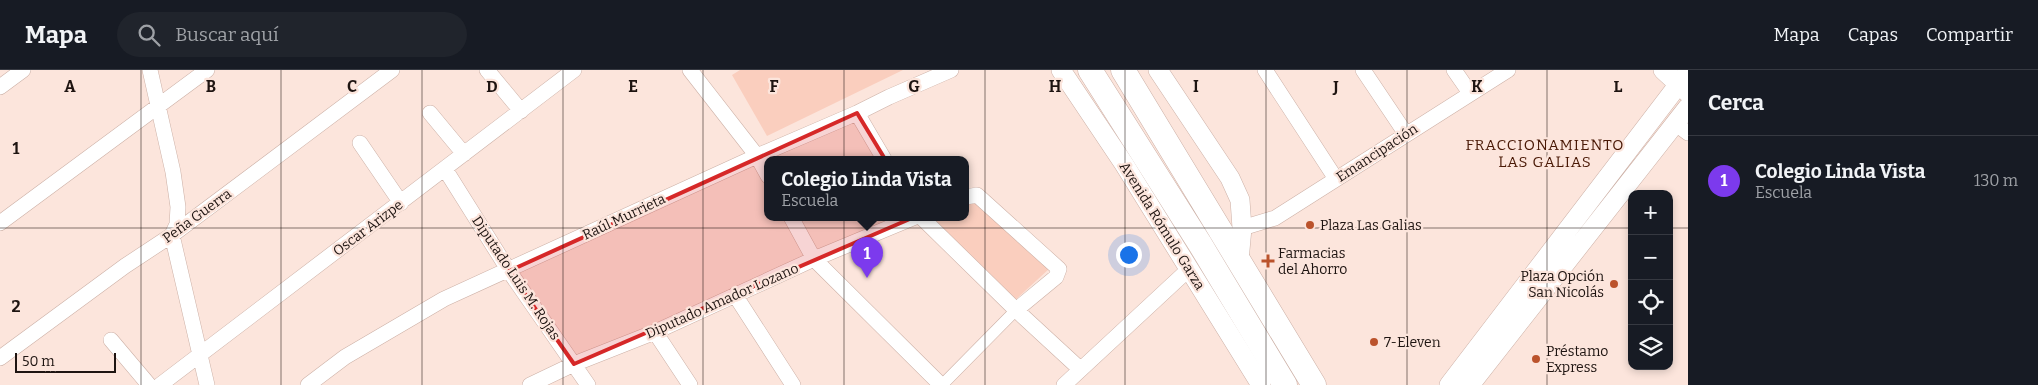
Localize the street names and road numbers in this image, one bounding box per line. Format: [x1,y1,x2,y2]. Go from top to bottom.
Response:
street label: Emancipación [1333,120,1421,186]
street label: Avenida Rómulo Garza [1116,159,1209,293]
street label: Peña Guerra [159,185,235,247]
street label: Raúl Murrieta [580,190,669,244]
street label: Oscar Arizpe [330,196,406,260]
street label: Diputado Luis M. Rojas [468,213,564,343]
street label: Diputado Amador Lozano [643,260,801,342]

